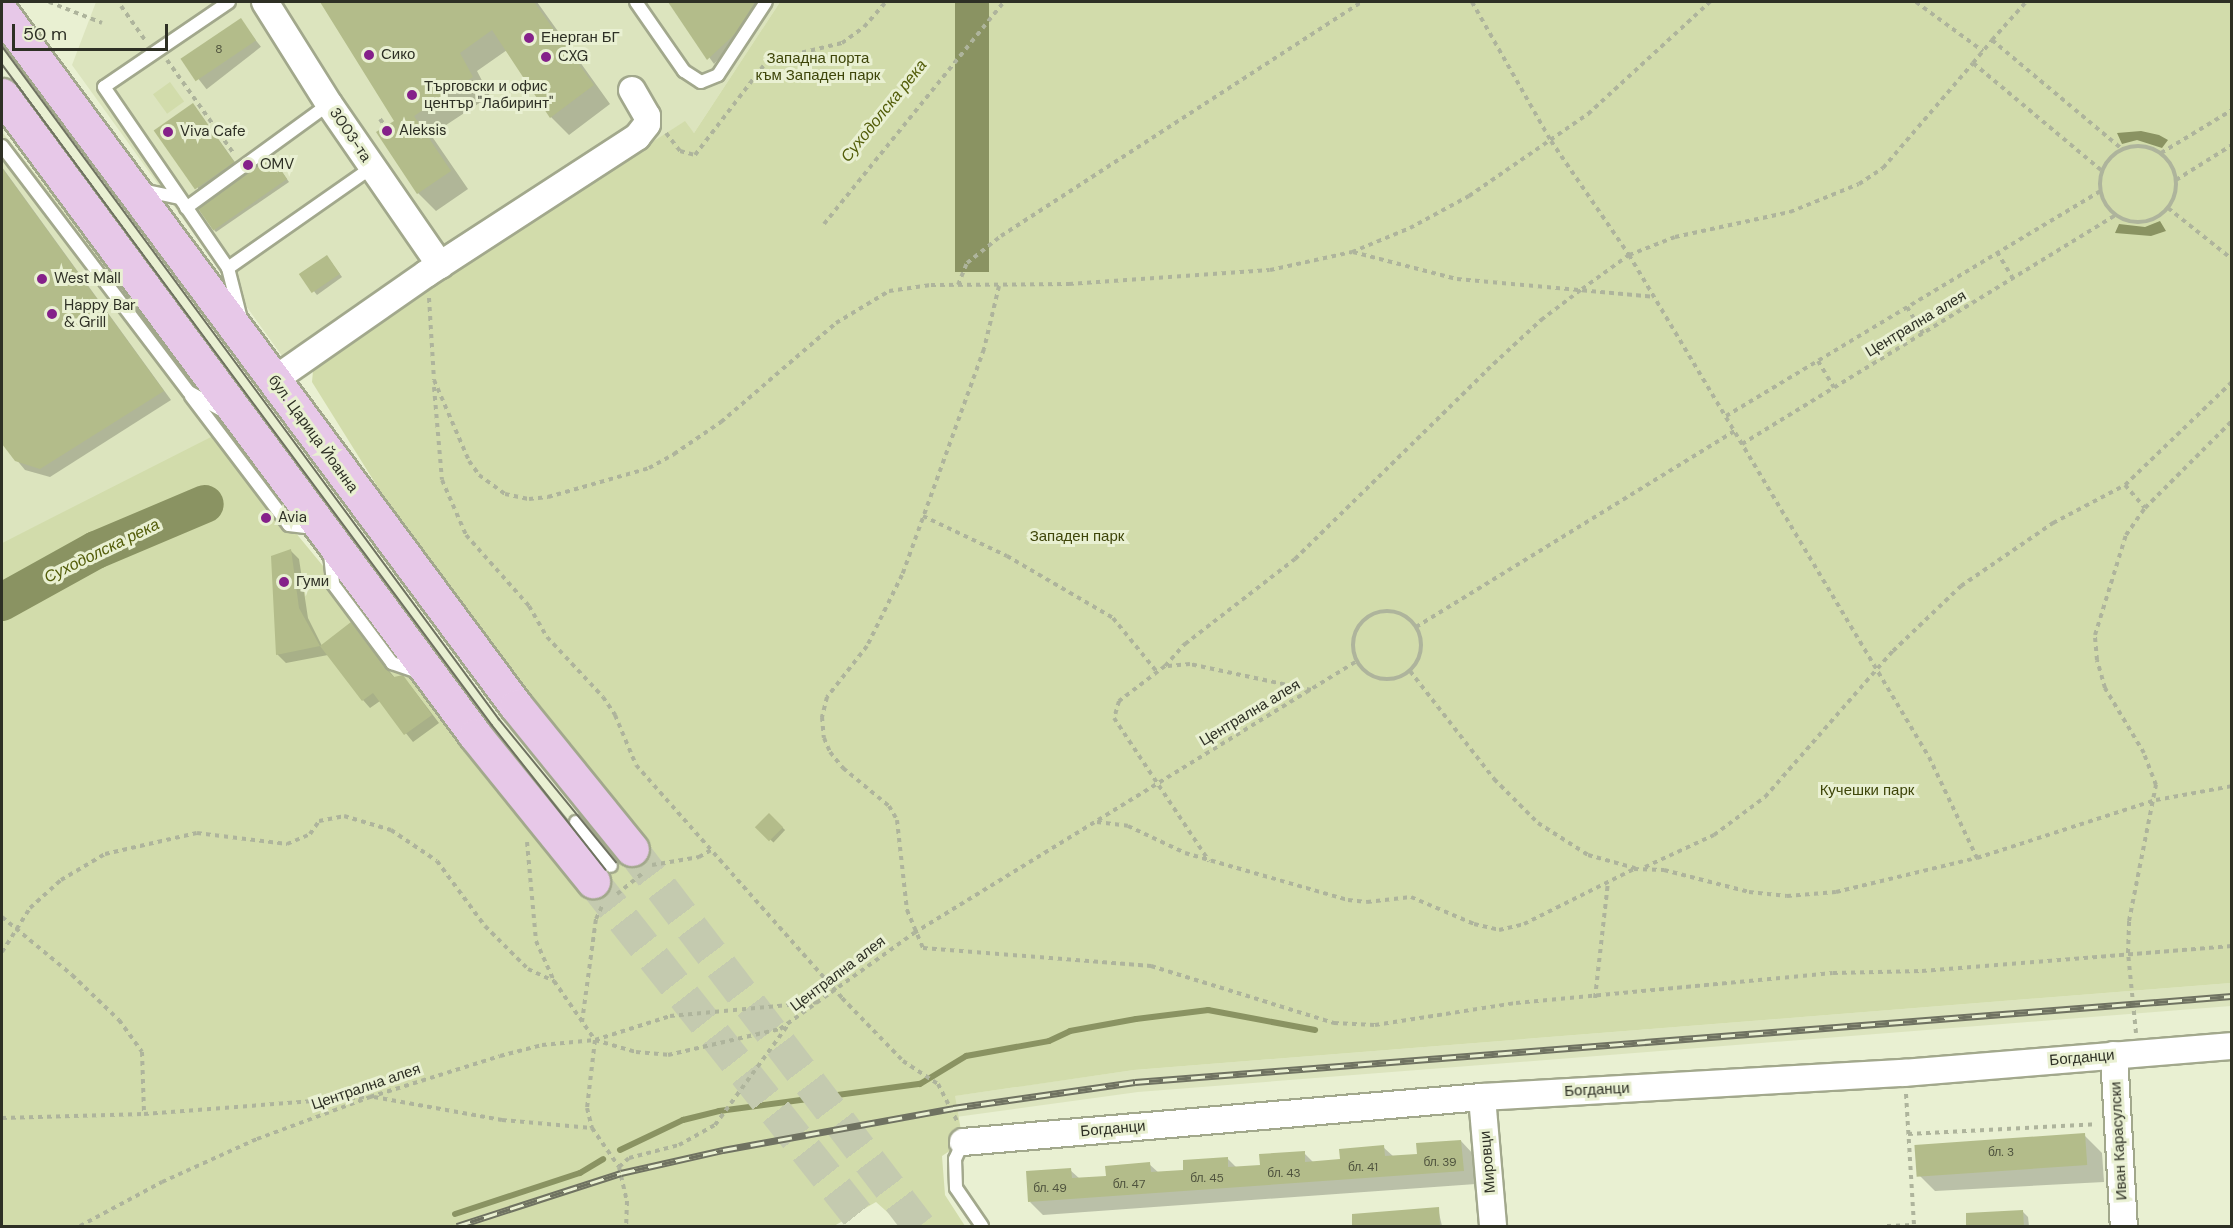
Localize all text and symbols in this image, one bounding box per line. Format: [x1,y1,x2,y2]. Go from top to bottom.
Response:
scale bar [15,12,171,50]
text: 50 m [23,22,67,46]
place label: Енерган БГ [541,29,620,47]
marker: Енерган БГ [522,31,536,45]
house number: 8 [215,43,223,57]
place label: Сико [381,46,415,64]
marker: Сико [362,48,376,62]
place label: CXG [558,48,588,66]
park label: Западна порта към Западен парк [756,49,880,84]
marker: CXG [539,50,553,64]
water label: Суходолска река [837,56,931,166]
place label: Търговски и офис център "Лабиринт" [424,77,553,112]
marker: Търговски и офис център "Лабиринт" [405,88,419,102]
street label: 3003-та [325,105,375,165]
place label: Aleksis [399,122,447,140]
place label: Viva Cafe [180,123,246,141]
marker: Aleksis [380,124,394,138]
marker: Viva Cafe [161,125,175,139]
place label: OMV [260,156,294,174]
marker: OMV [241,158,255,172]
place label: West Mall [54,270,121,288]
marker: West Mall [35,272,49,286]
street label: Централна алея [1862,287,1970,361]
place label: Happy Bar & Grill [64,296,136,331]
marker: Happy Bar & Grill [45,307,59,321]
street label: бул. Царица Йоанна [264,372,362,496]
place label: Avia [278,509,307,527]
marker: Avia [259,511,273,525]
water label: Суходолска река [41,515,163,587]
park label: Западен парк [1030,528,1124,546]
place label: Гуми [296,573,329,591]
marker: Гуми [277,575,291,589]
street label: Централна алея [1196,676,1304,750]
park label: Кучешки парк [1820,782,1914,800]
street label: Централна алея [787,932,889,1016]
street label: Богданци [2049,1046,2115,1070]
street label: Централна алея [309,1060,423,1114]
street label: Богданци [1564,1079,1630,1101]
street label: Иван Карасулски [2107,1081,2131,1201]
street label: Богданци [1080,1117,1146,1141]
street label: Мировци [1476,1130,1500,1194]
house number: бл. 3 [1988,1146,2014,1160]
house number: бл. 39 [1423,1156,1457,1170]
house number: бл. 41 [1348,1161,1378,1175]
house number: бл. 43 [1267,1167,1301,1181]
house number: бл. 45 [1190,1172,1224,1186]
house number: бл. 47 [1113,1178,1145,1192]
house number: бл. 49 [1033,1182,1067,1196]

